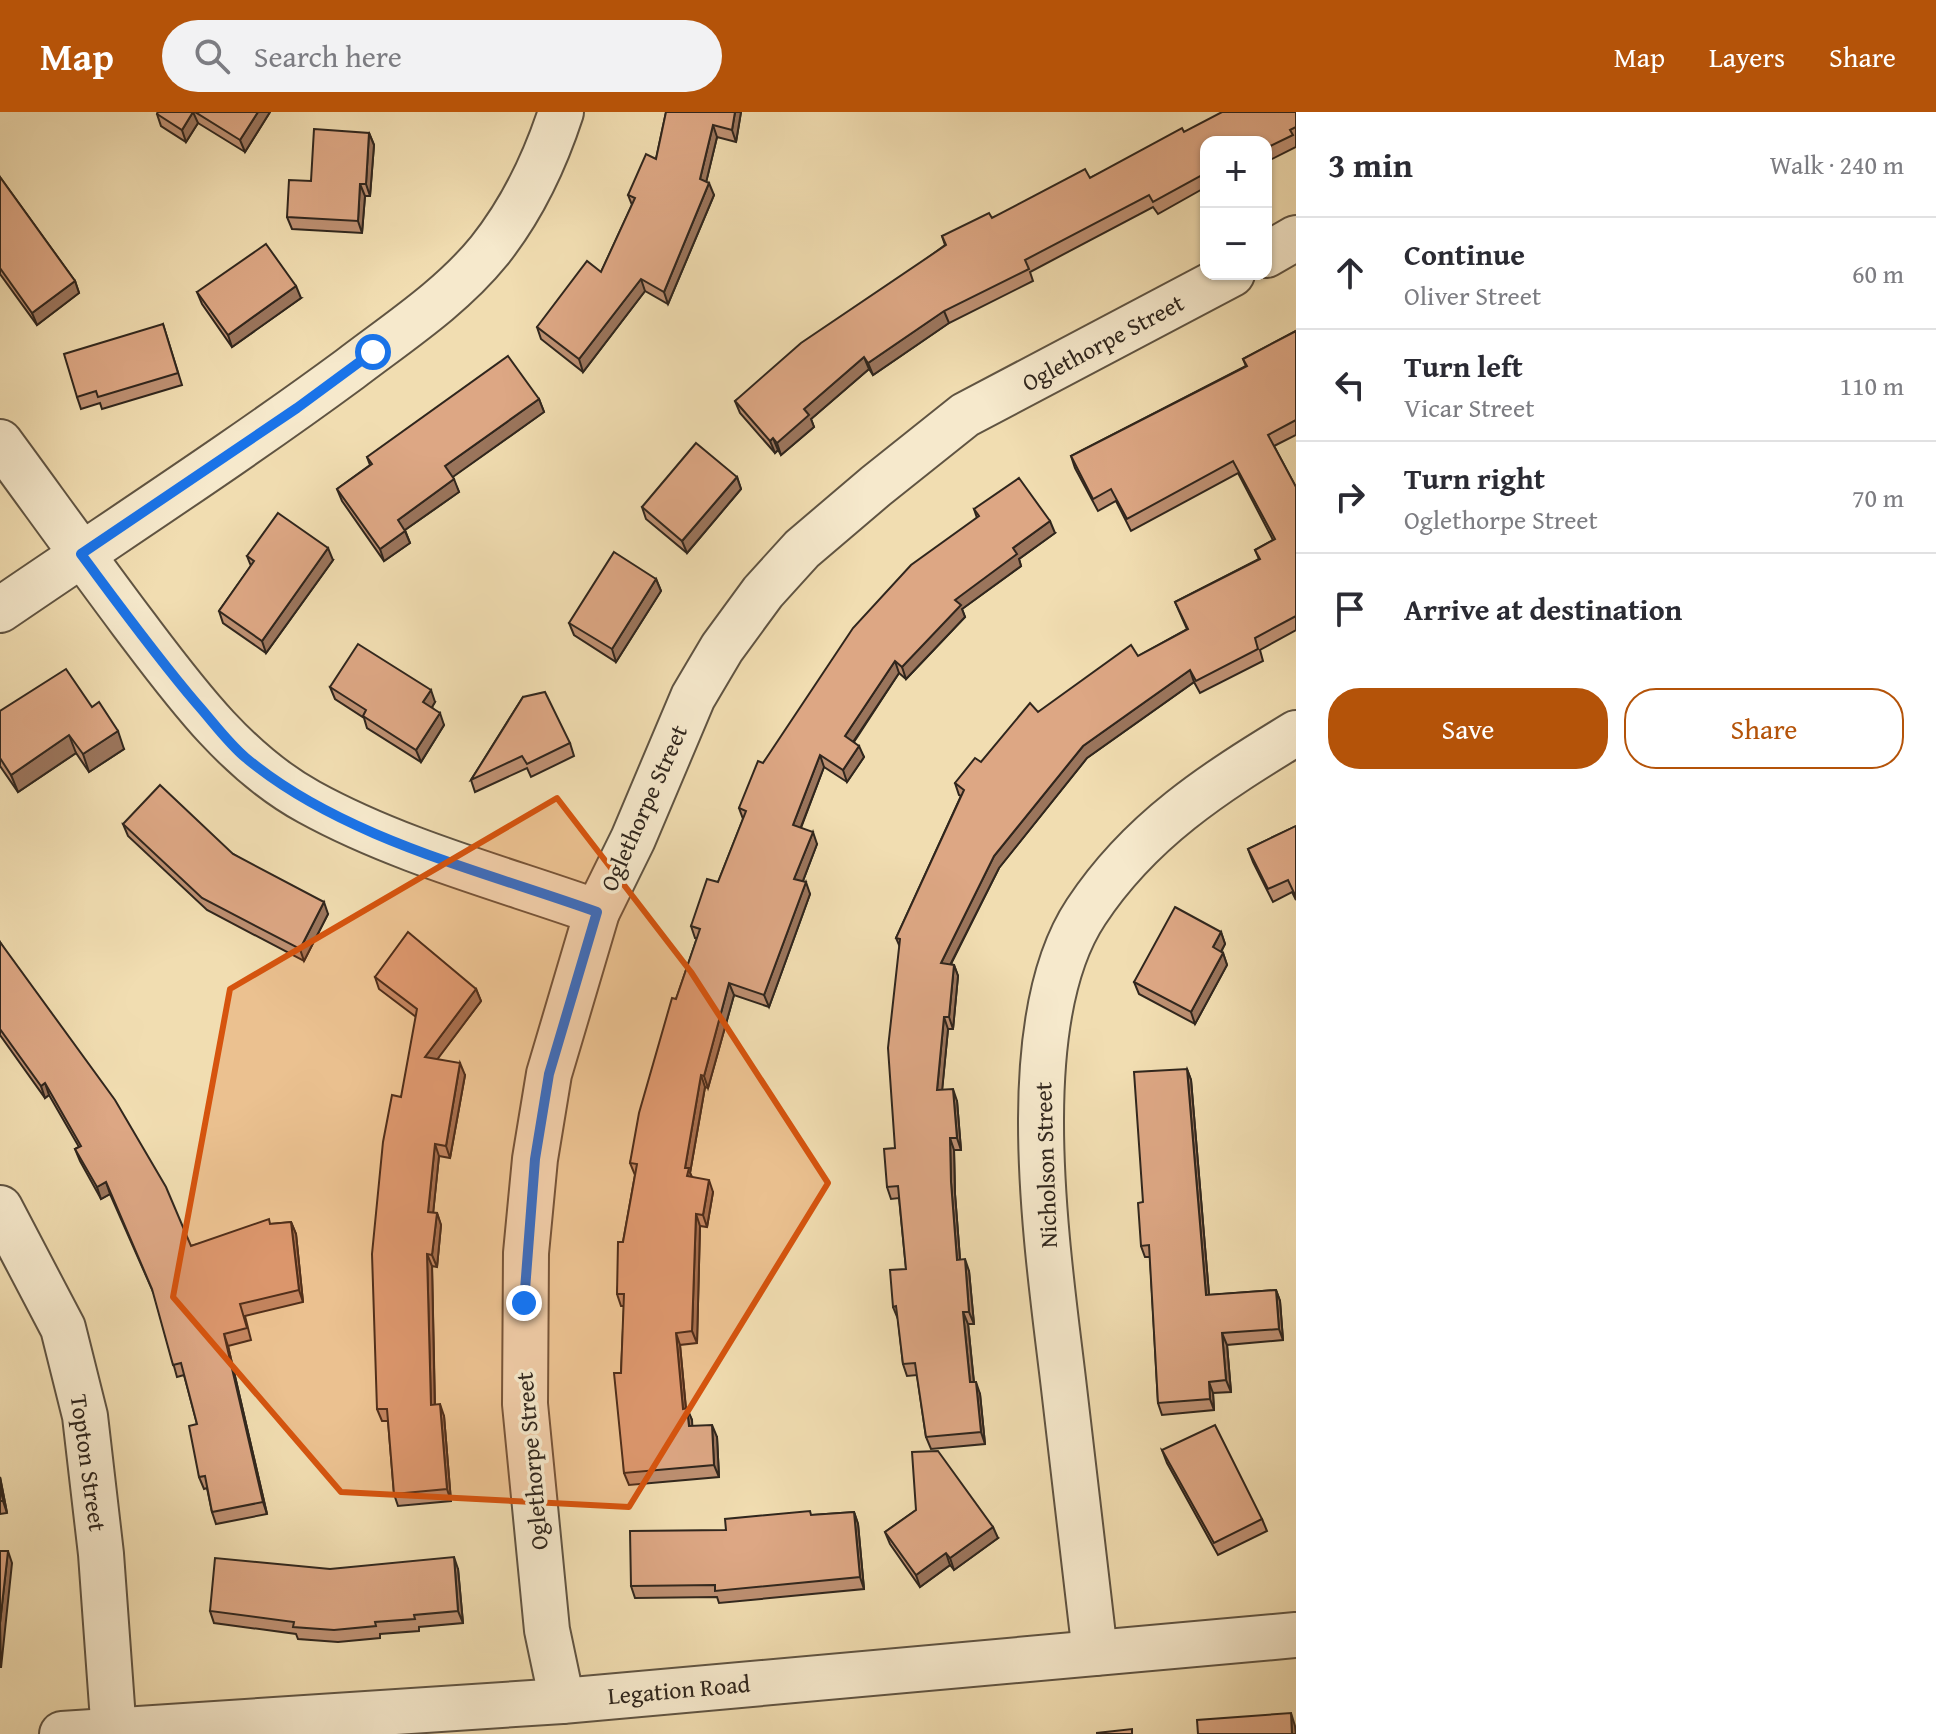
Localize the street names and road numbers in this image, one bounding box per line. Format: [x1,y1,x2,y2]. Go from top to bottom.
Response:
street label: Oglethorpe Street [1016,285,1190,400]
street label: Oglethorpe Street [591,719,696,897]
street label: Nicholson Street [1025,1081,1066,1249]
street label: Oglethorpe Street [506,1370,557,1552]
street label: Topton Street [62,1392,115,1534]
street label: Legation Road [606,1666,752,1713]

